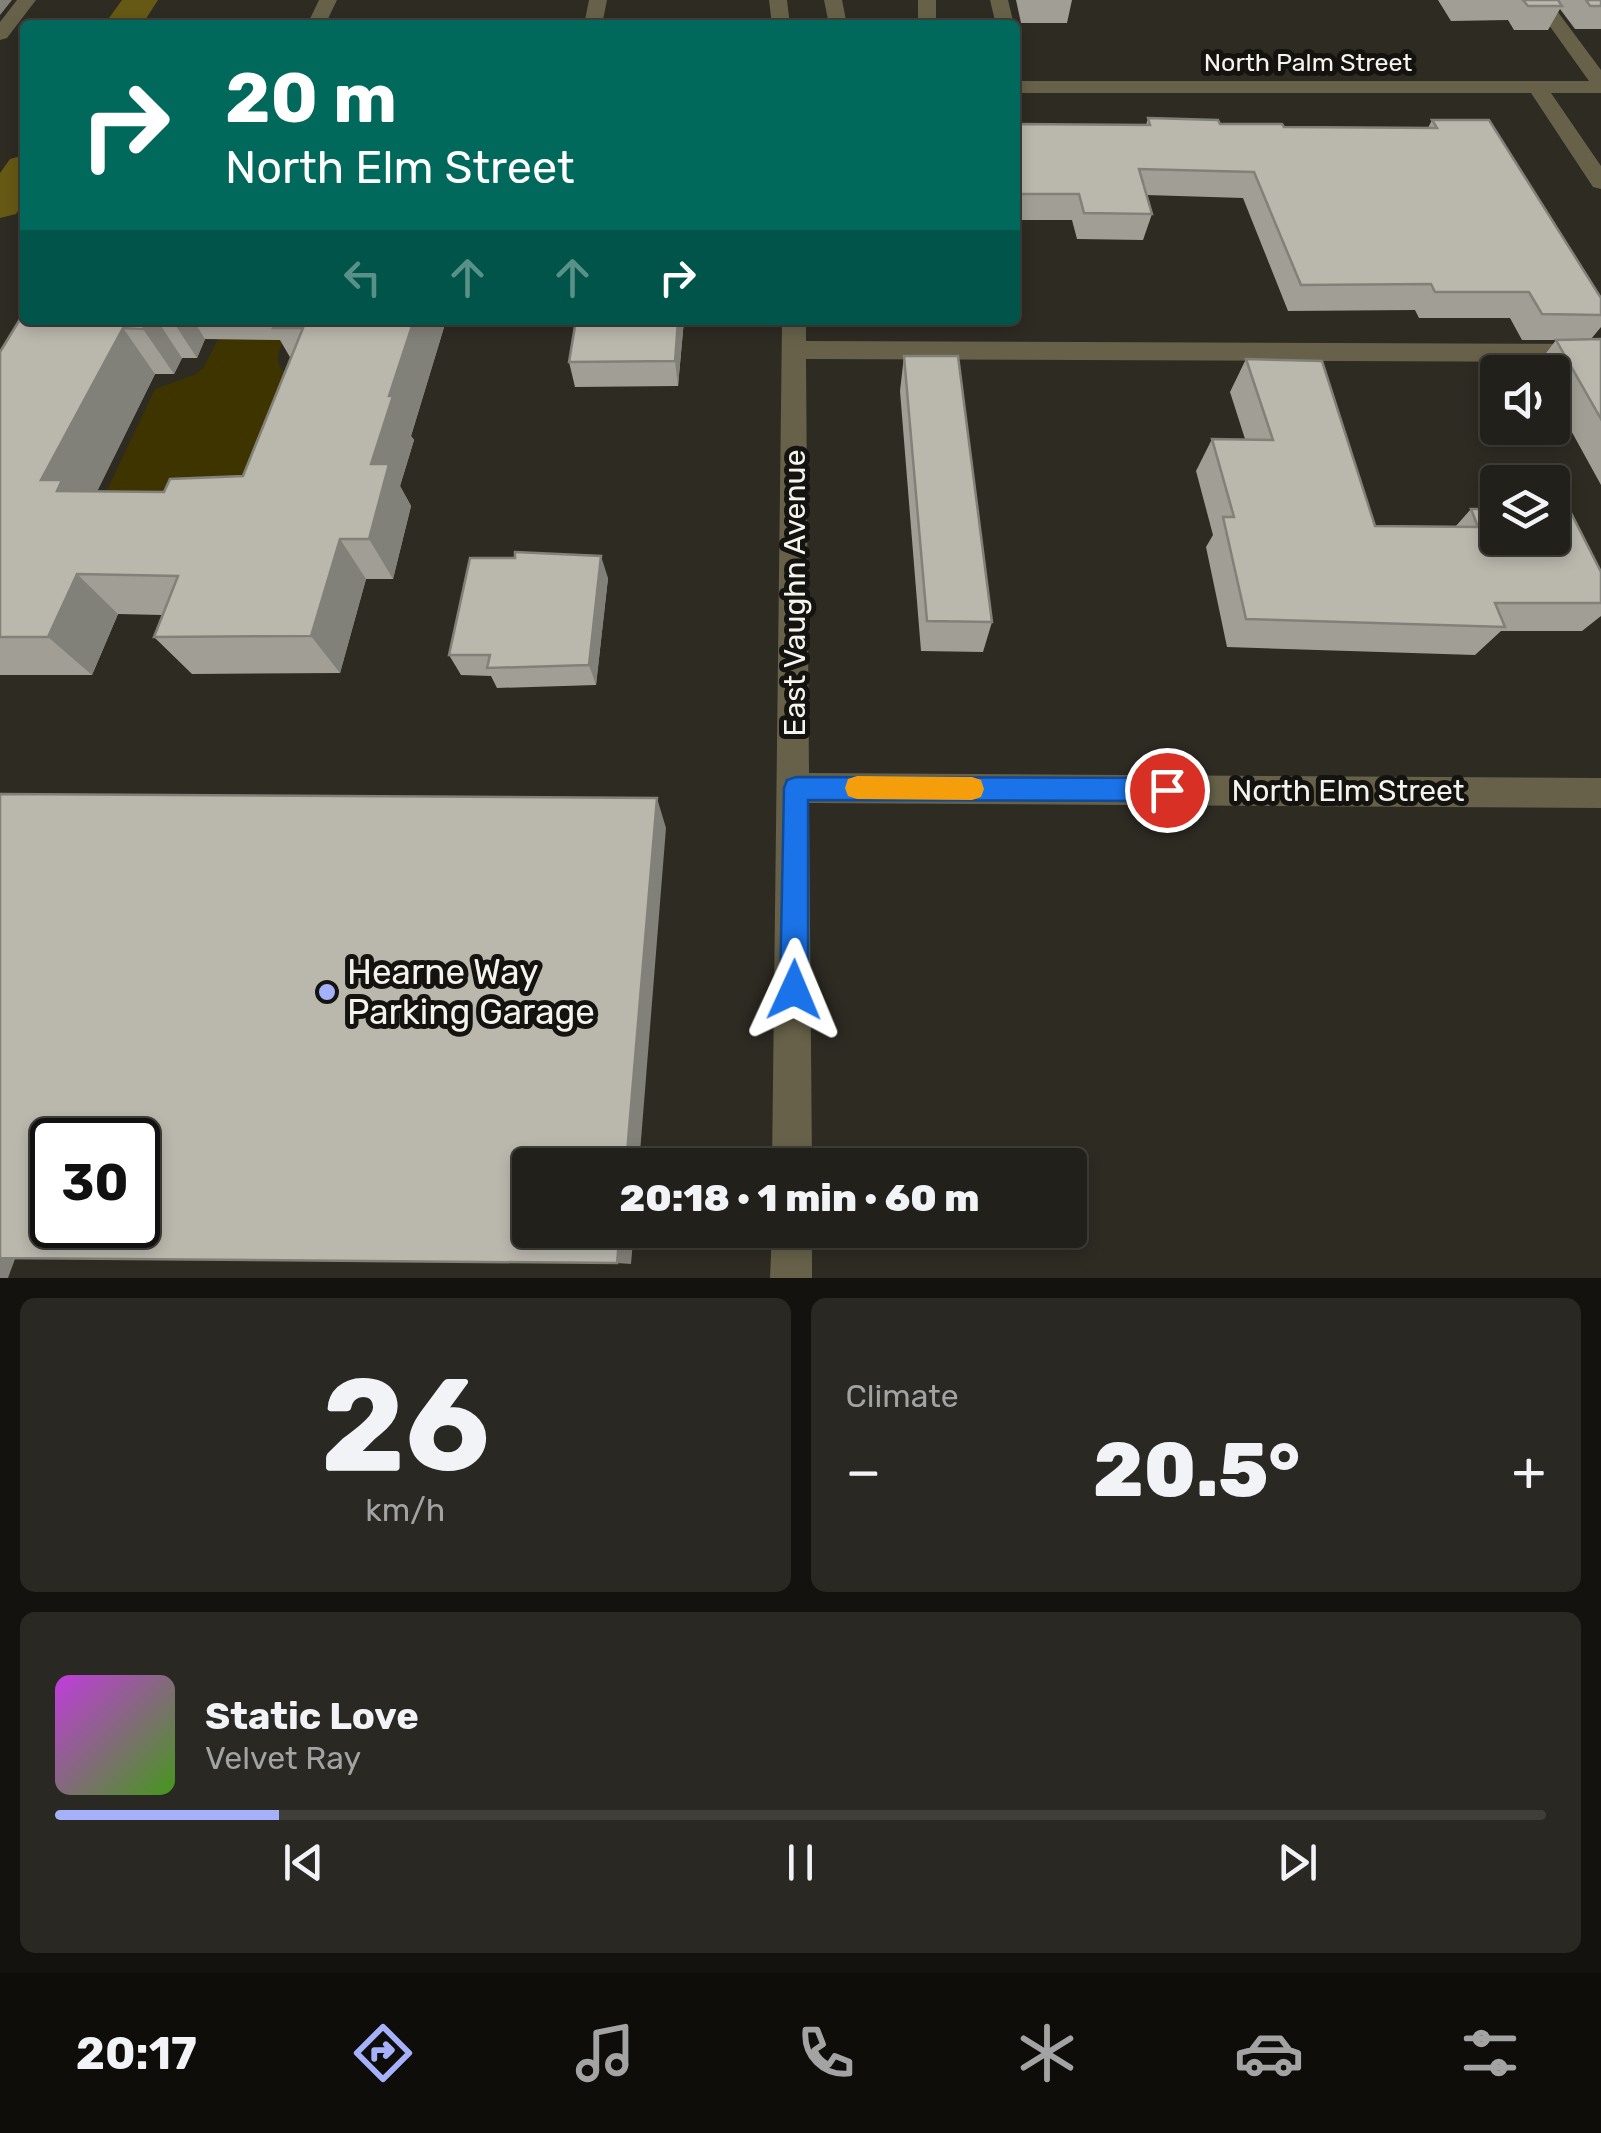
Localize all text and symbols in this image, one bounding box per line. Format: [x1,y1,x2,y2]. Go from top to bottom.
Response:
street label: North Palm Street [1204,48,1413,77]
text: 20 m [225,57,397,140]
icon: right [60,60,190,190]
text: North Elm Street [225,141,575,194]
icon: left [335,250,390,305]
icon: ahead [440,250,495,305]
icon: ahead [545,250,600,305]
icon: right [650,250,705,305]
map controls [1480,355,1570,555]
button: sound [1480,355,1570,445]
street label: East Vaughn Avenue [777,450,813,736]
button: layers [1480,465,1570,555]
pin [1125,748,1210,833]
icon: arrive [1140,763,1195,818]
street label: North Elm Street [1231,773,1465,809]
position arrow [742,938,846,1042]
place label: Hearne Way Parking Garage [347,951,595,1033]
marker: Hearne Way Parking Garage [316,981,338,1003]
speed limit sign: 30 [30,1118,160,1248]
text: 20:18 · 1 min · 60 m [619,1175,980,1221]
text: 26 [321,1348,490,1503]
text: Climate [846,1377,959,1415]
text: 20.5° [1093,1426,1300,1515]
text: − [846,1439,881,1504]
text: + [1512,1439,1546,1504]
text: km/h [365,1491,445,1529]
text: Static Love [205,1693,419,1739]
text: Velvet Ray [205,1739,361,1777]
icon: previous [276,1835,331,1890]
icon: pause [773,1835,828,1890]
icon: next [1270,1835,1325,1890]
icon: directions [348,2018,418,2088]
icon: music [570,2018,640,2088]
icon: phone [791,2018,861,2088]
icon: climate [1012,2018,1082,2088]
icon: car [1234,2018,1304,2088]
icon: filters [1455,2018,1525,2088]
text: 20:17 [76,2027,197,2080]

